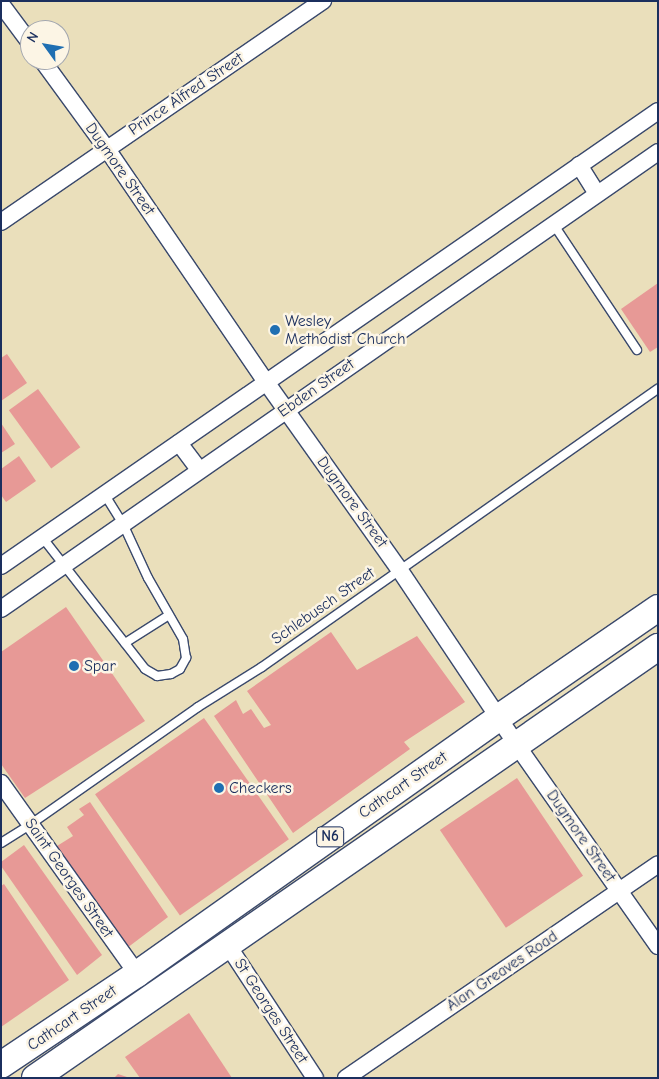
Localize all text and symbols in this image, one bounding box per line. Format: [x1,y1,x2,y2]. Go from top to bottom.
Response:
north arrow [20,20,70,70]
text: N [23,29,42,46]
street label: Prince Alfred Street [125,49,247,139]
street label: Dugmore Street [81,119,159,219]
place label: Wesley Methodist Church [285,311,405,349]
marker: Wesley Methodist Church [269,324,281,336]
street label: Ebden Street [274,355,358,421]
street label: Dugmore Street [313,453,391,551]
street label: Schlebusch Street [268,563,378,649]
place label: Spar [84,656,116,676]
marker: Spar [68,660,80,672]
street label: Cathcart Street [355,747,451,823]
place label: Checkers [229,778,292,798]
marker: Checkers [213,782,225,794]
street label: Dugmore Street [542,786,620,886]
street label: Saint Georges Street [20,814,118,942]
road number: N6 [315,824,345,850]
street label: Alan Greaves Road [443,927,561,1015]
street label: St Georges Street [230,955,312,1067]
street label: Cathcart Street [24,981,120,1055]

